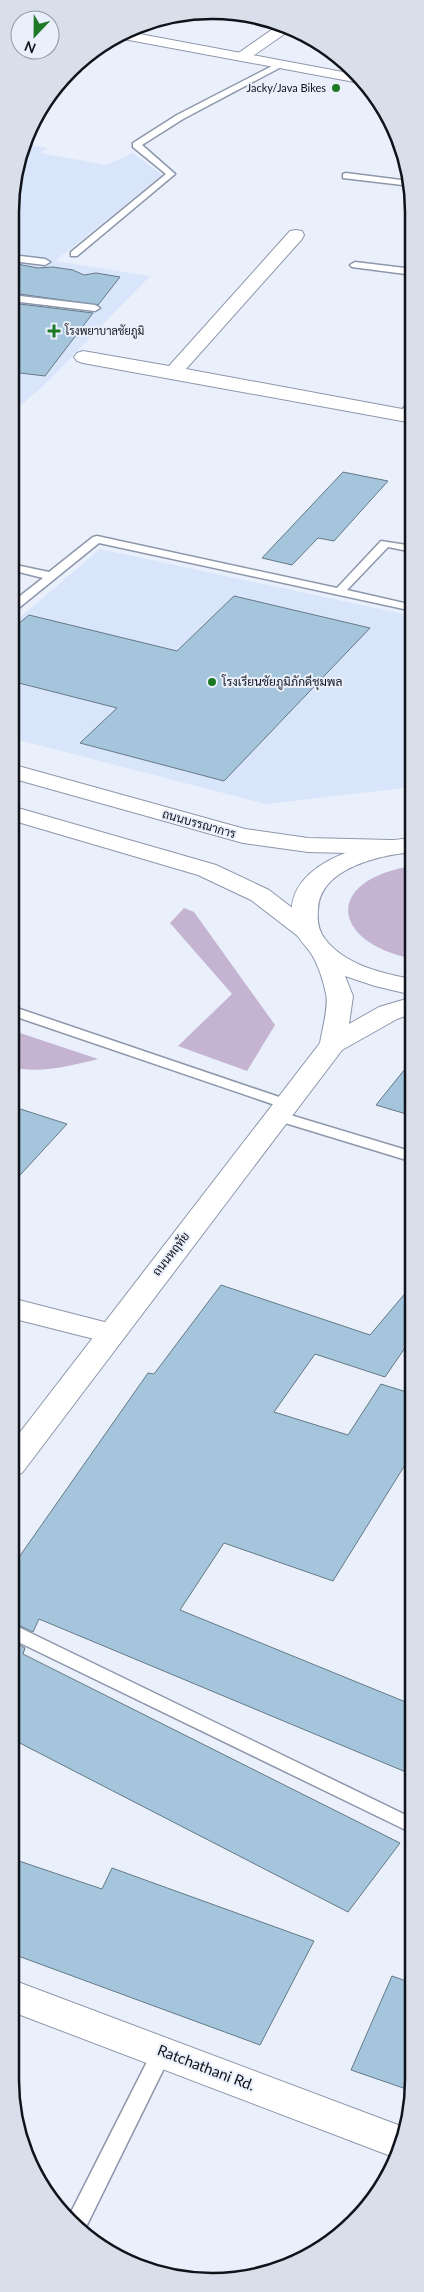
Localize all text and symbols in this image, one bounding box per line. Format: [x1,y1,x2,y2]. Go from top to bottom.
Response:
north arrow [10,10,60,60]
text: N [22,38,38,57]
place label: Jacky/Java Bikes [247,81,326,94]
marker: Jacky/Java Bikes [330,82,342,94]
place label: โรงพยาบาลชัยภูมิ [64,323,144,339]
marker: โรงพยาบาลชัยภูมิ [47,324,61,338]
place label: โรงเรียนชัยภูมิภักดีชุมพล [221,674,342,691]
marker: โรงเรียนชัยภูมิภักดีชุมพล [206,676,218,688]
street label: ถนนบรรณาการ [161,806,238,841]
street label: ถนนหฤทัย [149,1229,192,1279]
street label: Ratchathani Rd. [155,2040,258,2094]

